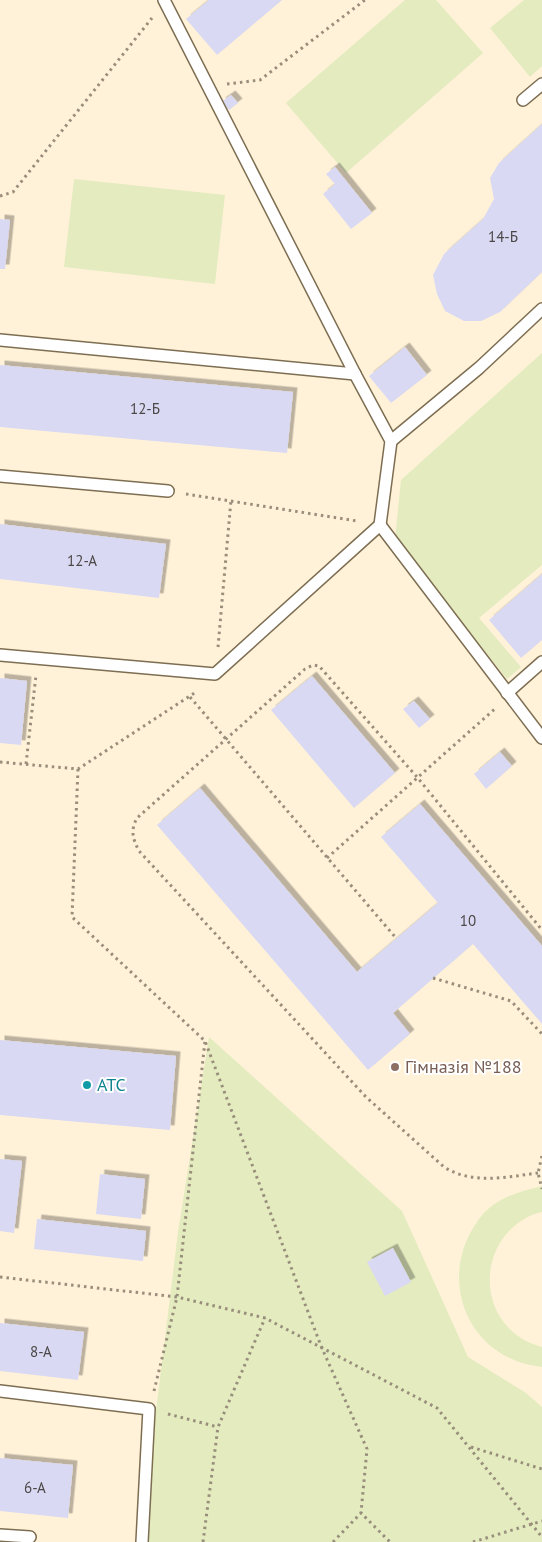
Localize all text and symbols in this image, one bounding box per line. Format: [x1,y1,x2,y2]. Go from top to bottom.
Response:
house number: 14-Б [488,227,518,246]
house number: 12-Б [130,399,160,418]
house number: 12-А [67,551,97,570]
house number: 10 [460,911,476,930]
place label: Гімназія №188 [405,1055,522,1078]
marker: Гімназія №188 [389,1061,401,1073]
place label: АТС [97,1073,126,1096]
marker: АТС [81,1079,93,1091]
house number: 8-А [30,1342,52,1361]
house number: 6-А [24,1478,46,1497]

